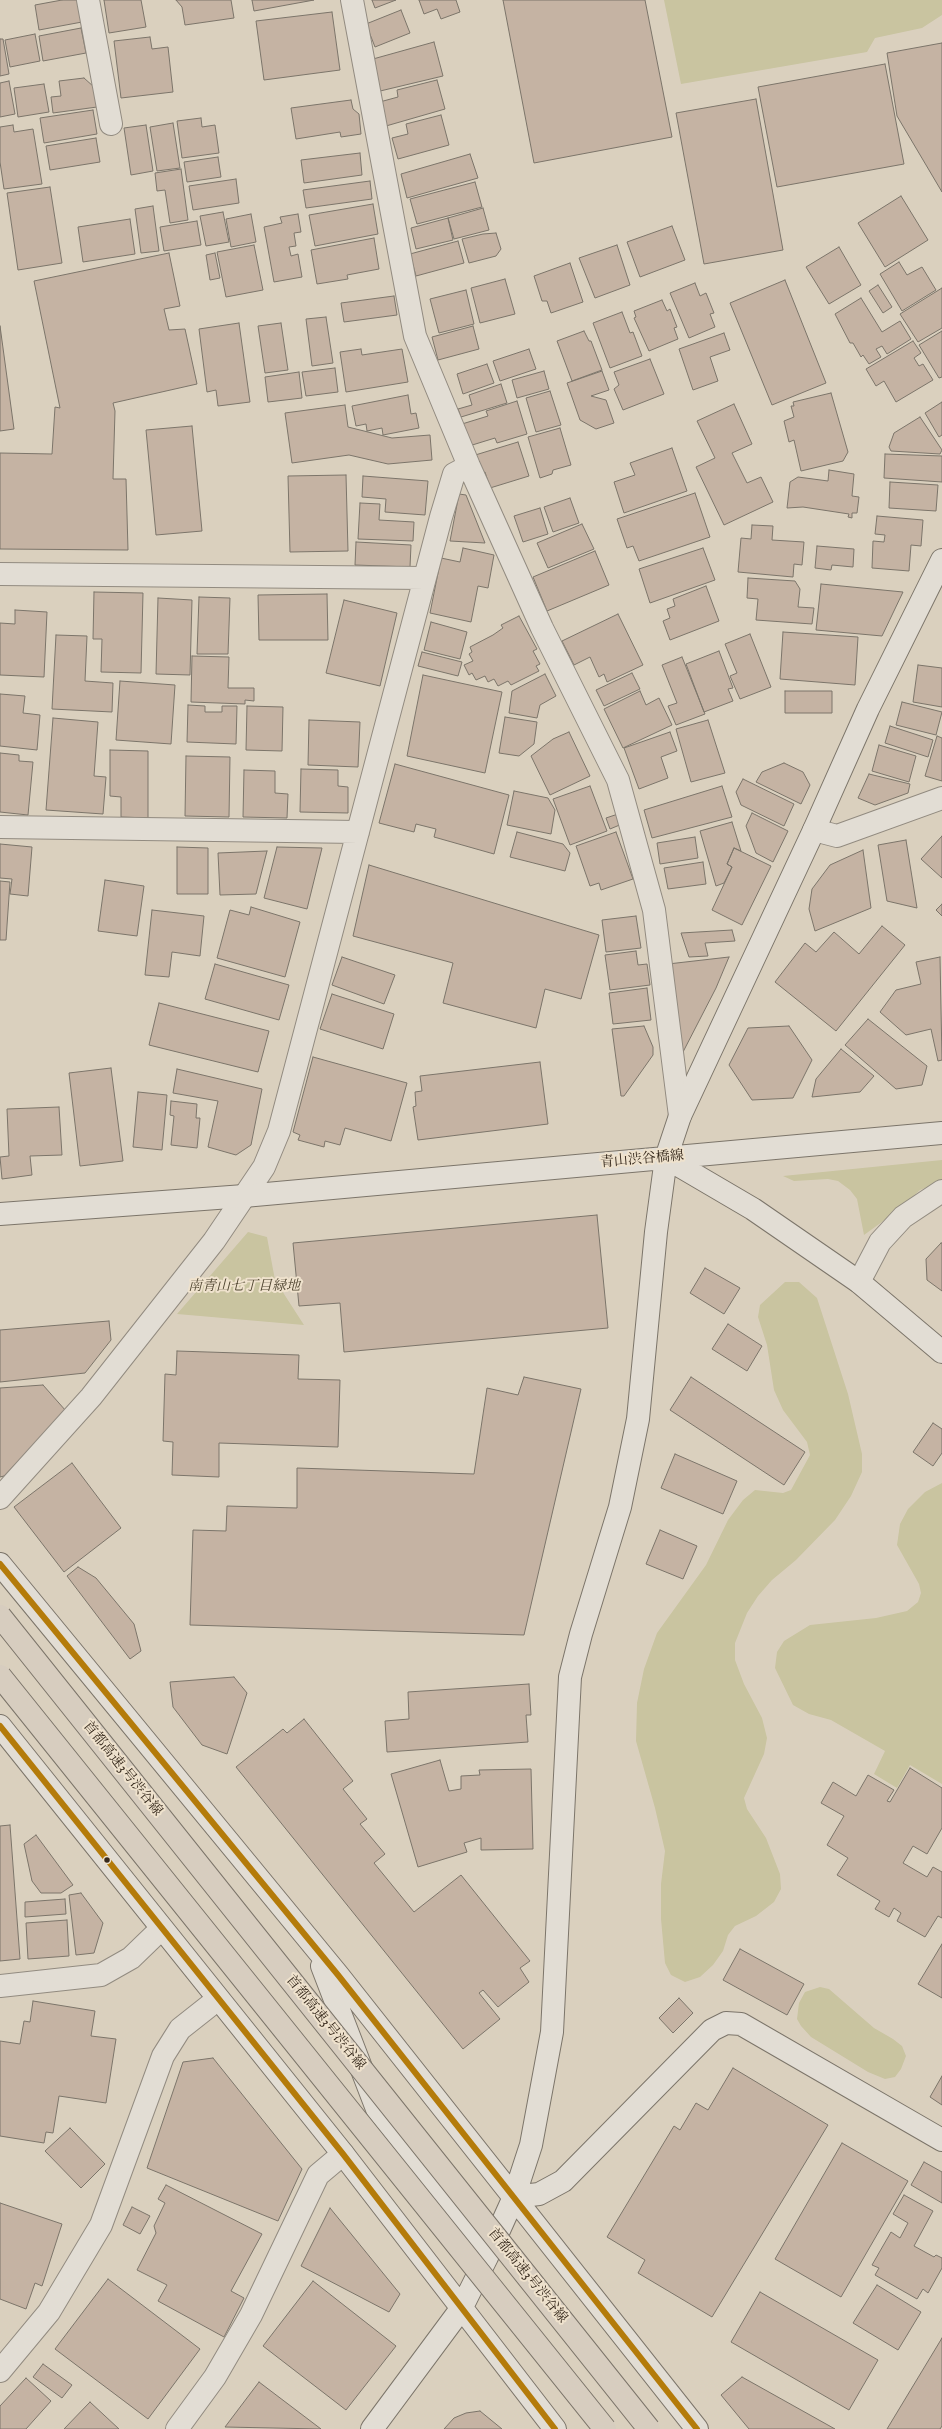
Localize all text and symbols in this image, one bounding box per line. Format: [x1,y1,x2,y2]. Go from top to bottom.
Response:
street label: 青山渋谷橋線 [599,1148,685,1172]
park label: 南青山七丁目緑地 [188,1279,300,1295]
street label: 首都高速3号渋谷線 [79,1718,165,1820]
unlabelled marker [102,1855,112,1865]
street label: 首都高速3号渋谷線 [282,1972,368,2074]
street label: 首都高速3号渋谷線 [484,2225,570,2327]

